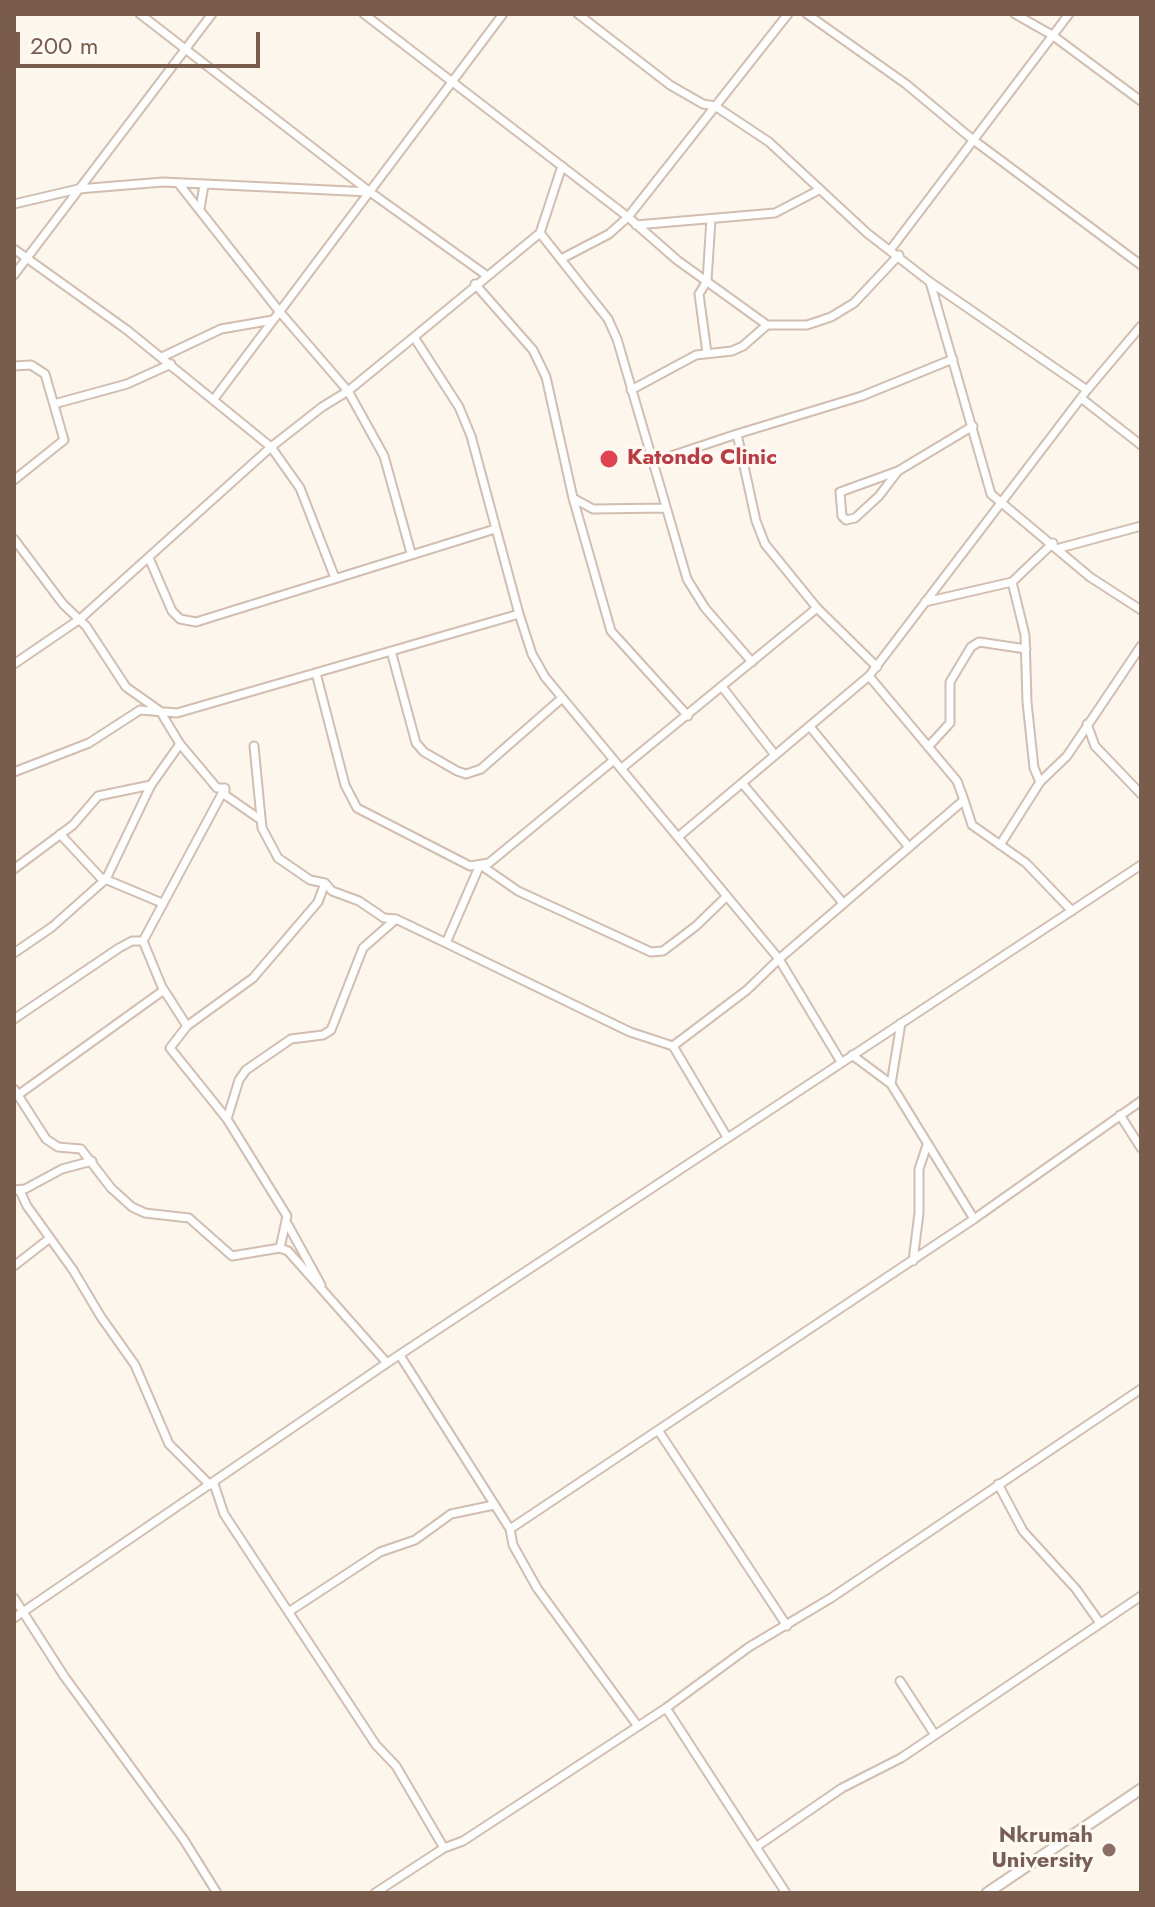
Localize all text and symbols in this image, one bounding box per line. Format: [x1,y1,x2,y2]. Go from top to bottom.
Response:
scale bar [20,16,264,66]
text: 200 m [30,28,98,63]
place label: Katondo Clinic [627,446,777,472]
marker: Katondo Clinic [598,448,620,470]
place label: Nkrumah University [991,1824,1093,1876]
marker: Nkrumah University [1100,1841,1118,1859]

